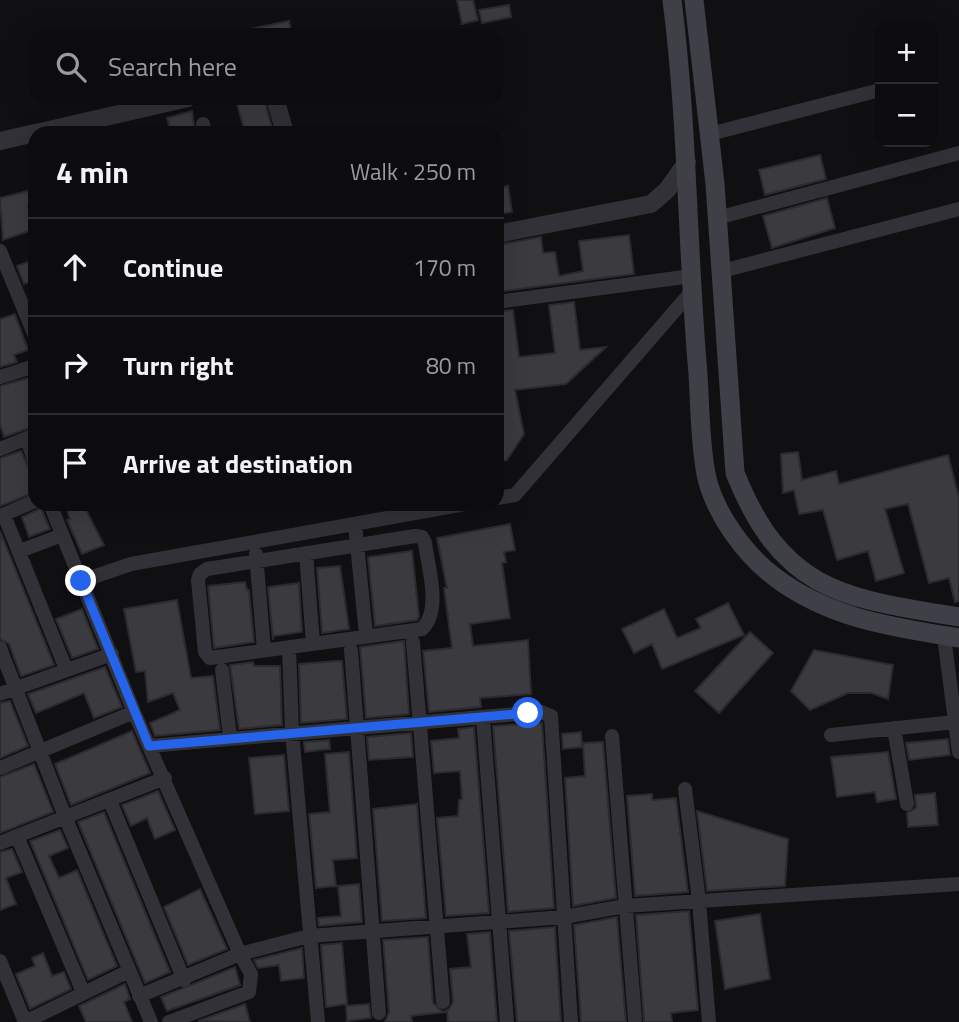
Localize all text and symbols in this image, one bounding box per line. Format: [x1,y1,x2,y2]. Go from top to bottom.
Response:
map controls [875,21,938,147]
button: + [875,21,938,84]
search box [28,28,504,105]
text: Search here [108,47,237,86]
icon: search [52,48,90,86]
button: − [875,84,938,147]
text: 4 min [56,149,129,195]
text: Walk · 250 m [350,154,476,189]
icon: ahead [56,248,94,286]
text: Continue [123,248,223,287]
text: 170 m [413,250,476,285]
icon: right [56,346,94,384]
text: Turn right [123,346,234,385]
text: 80 m [426,348,476,383]
icon: arrive [56,444,94,482]
text: Arrive at destination [123,444,353,483]
route end [65,565,96,596]
route start [512,697,543,728]

